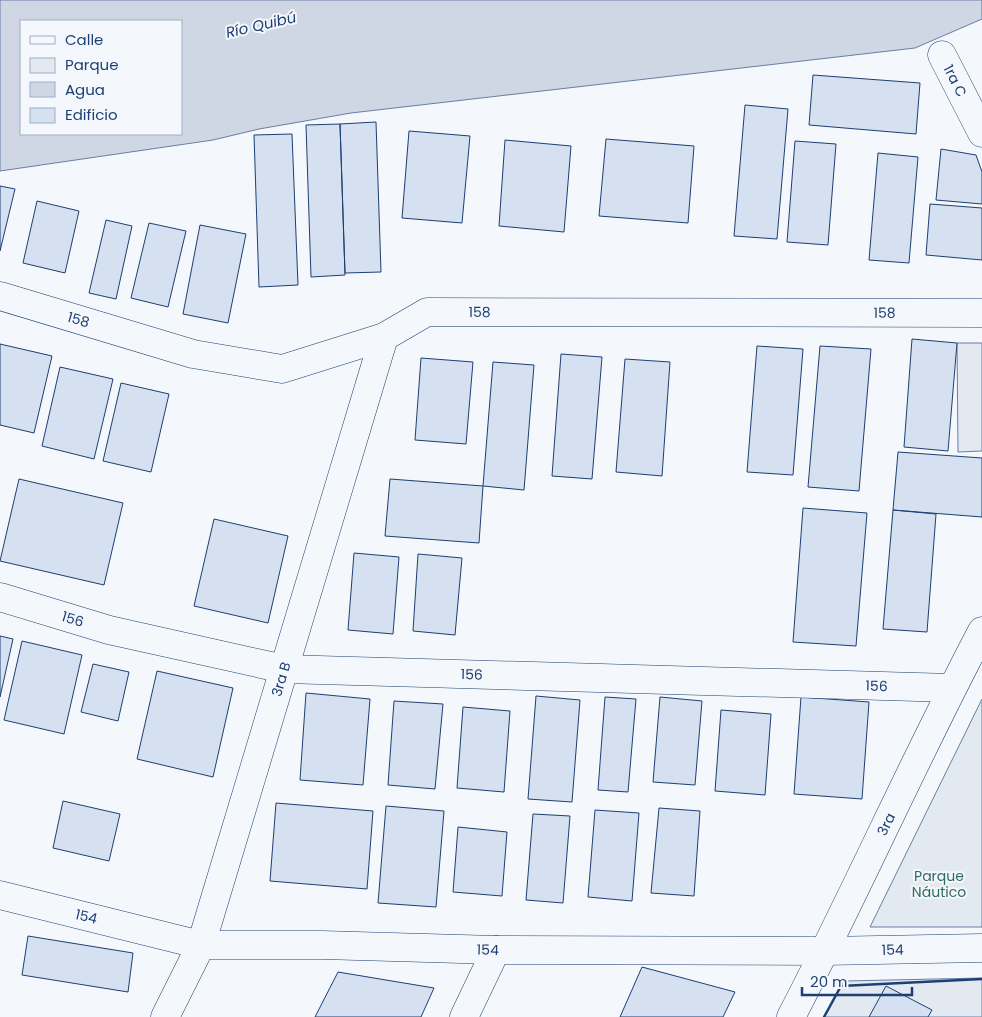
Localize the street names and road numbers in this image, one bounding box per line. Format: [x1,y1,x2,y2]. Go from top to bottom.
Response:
street label: 1ra C [939,61,972,100]
street label: 158 [468,302,491,322]
street label: 158 [873,303,896,323]
street label: 158 [65,307,92,332]
street label: 156 [59,606,86,632]
street label: 3ra B [266,659,296,699]
street label: 156 [460,664,483,685]
street label: 156 [865,676,888,696]
street label: 3ra [872,809,900,839]
street label: 154 [73,904,100,929]
street label: 154 [476,939,499,960]
street label: 154 [882,939,904,960]

